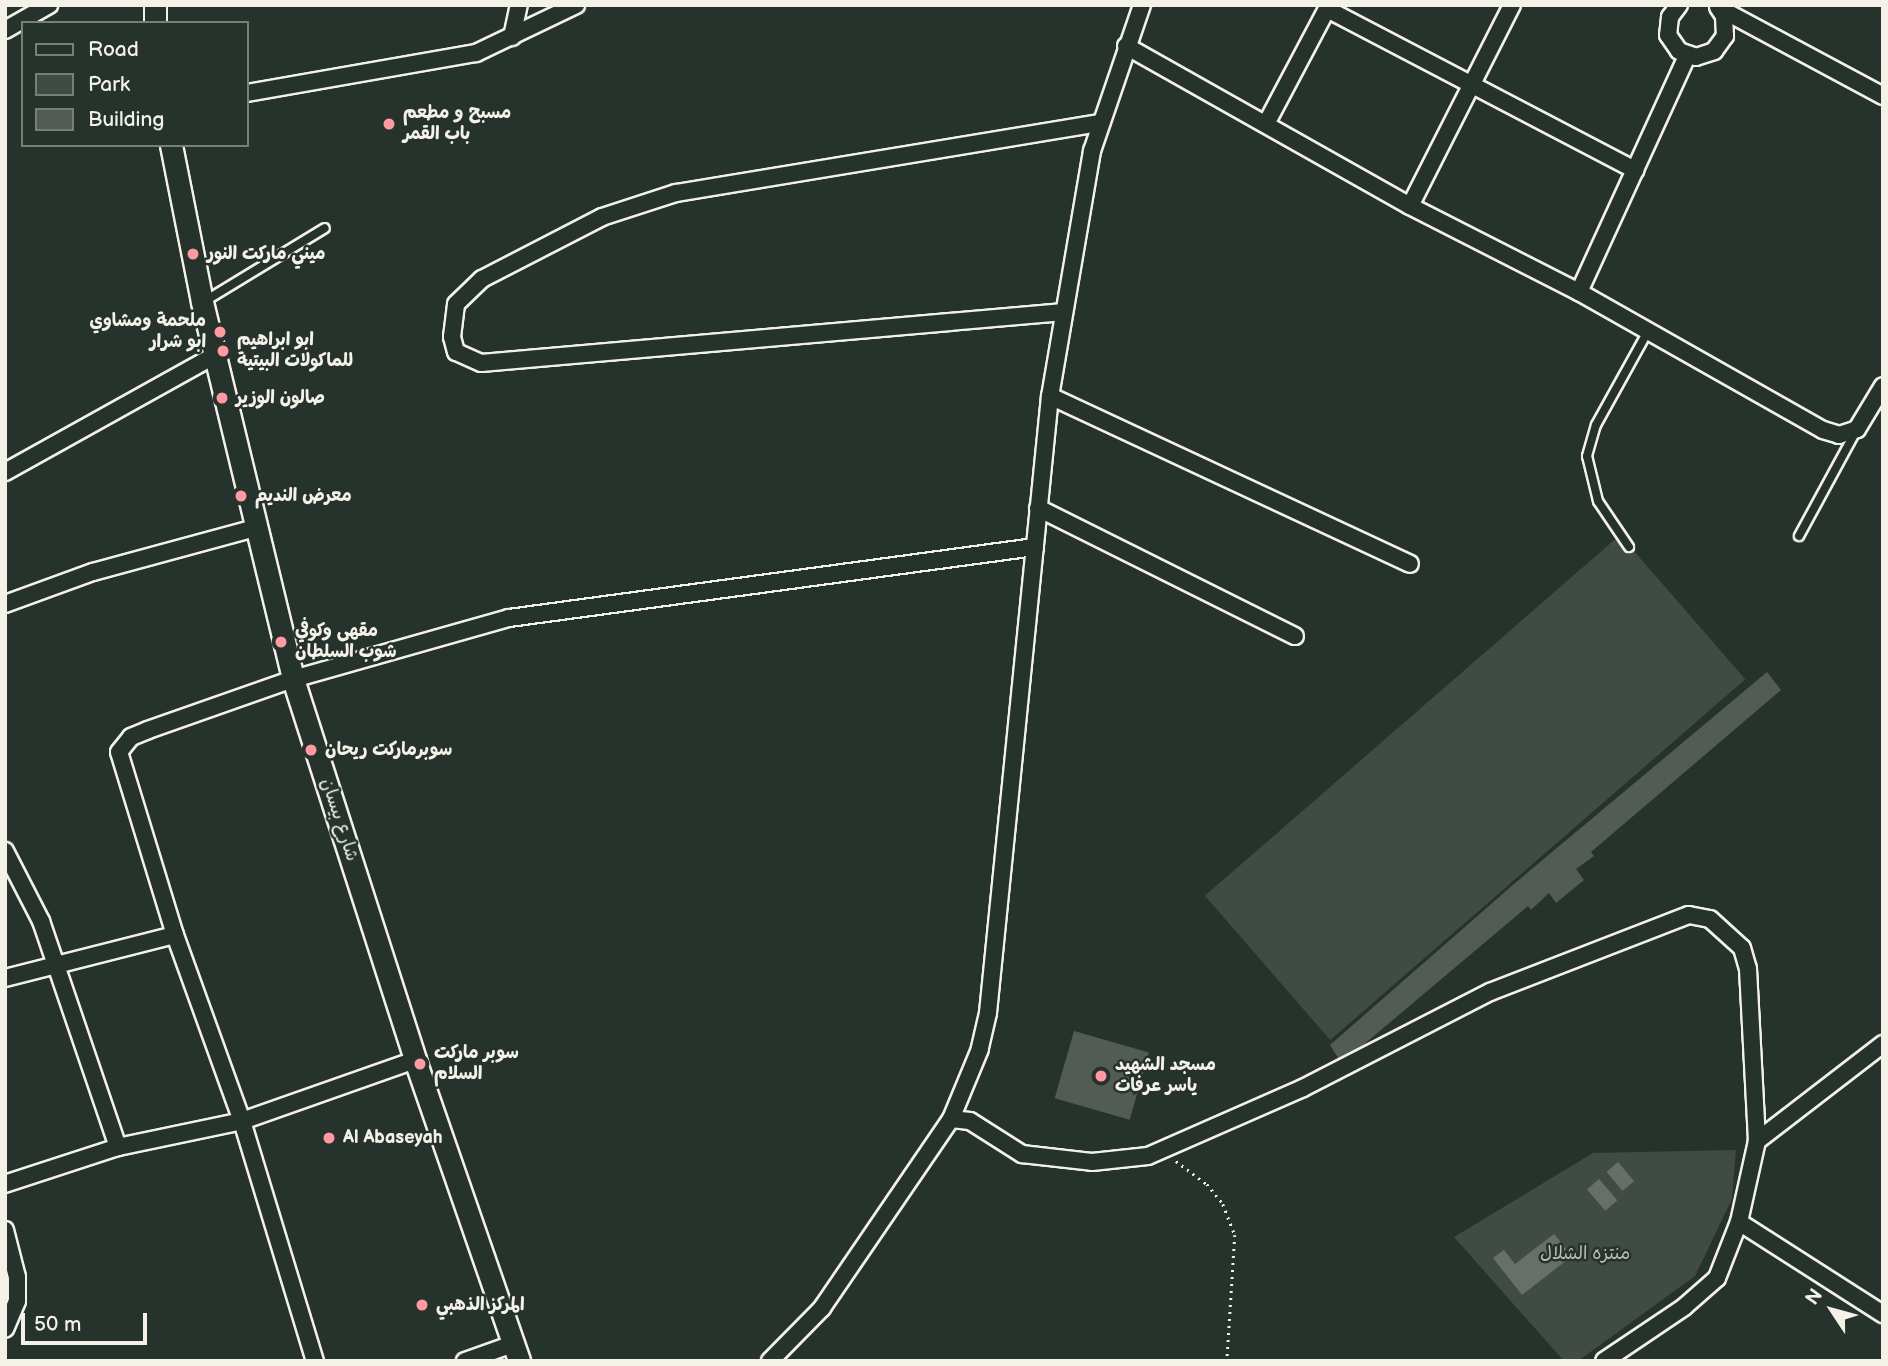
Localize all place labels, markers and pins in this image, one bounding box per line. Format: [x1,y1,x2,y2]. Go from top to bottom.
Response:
place label: مسبح و مطعم باب القمر [403,103,511,146]
marker: مسبح و مطعم باب القمر [381,116,397,132]
place label: ميني ماركت النور [207,243,325,265]
marker: ميني ماركت النور [185,246,201,262]
place label: ملحمة ومشاوي ابو شرار [90,311,206,354]
marker: ملحمة ومشاوي ابو شرار [212,324,228,340]
place label: ابو ابراهيم للماكولات البيتية [237,330,353,372]
marker: ابو ابراهيم للماكولات البيتية [215,343,231,359]
place label: صالون الوزير [236,387,325,409]
marker: صالون الوزير [214,390,230,406]
place label: معرض النديم [255,485,352,507]
marker: معرض النديم [233,488,249,504]
place label: مقهى وكوفي شوب السلطان [295,621,397,664]
marker: مقهى وكوفي شوب السلطان [273,634,289,650]
place label: سوبرماركت ريحان [325,739,452,761]
marker: سوبرماركت ريحان [303,742,319,758]
place label: سوبر ماركت السلام [434,1043,519,1086]
place label: مسجد الشهيد ياسر عرفات [1115,1055,1216,1098]
marker: سوبر ماركت السلام [412,1056,428,1072]
marker: مسجد الشهيد ياسر عرفات [1093,1068,1109,1084]
place label: Al Abaseyah [343,1127,443,1149]
marker: Al Abaseyah [321,1130,337,1146]
place label: المركز الذهبي [436,1294,525,1316]
marker: المركز الذهبي [414,1297,430,1313]

